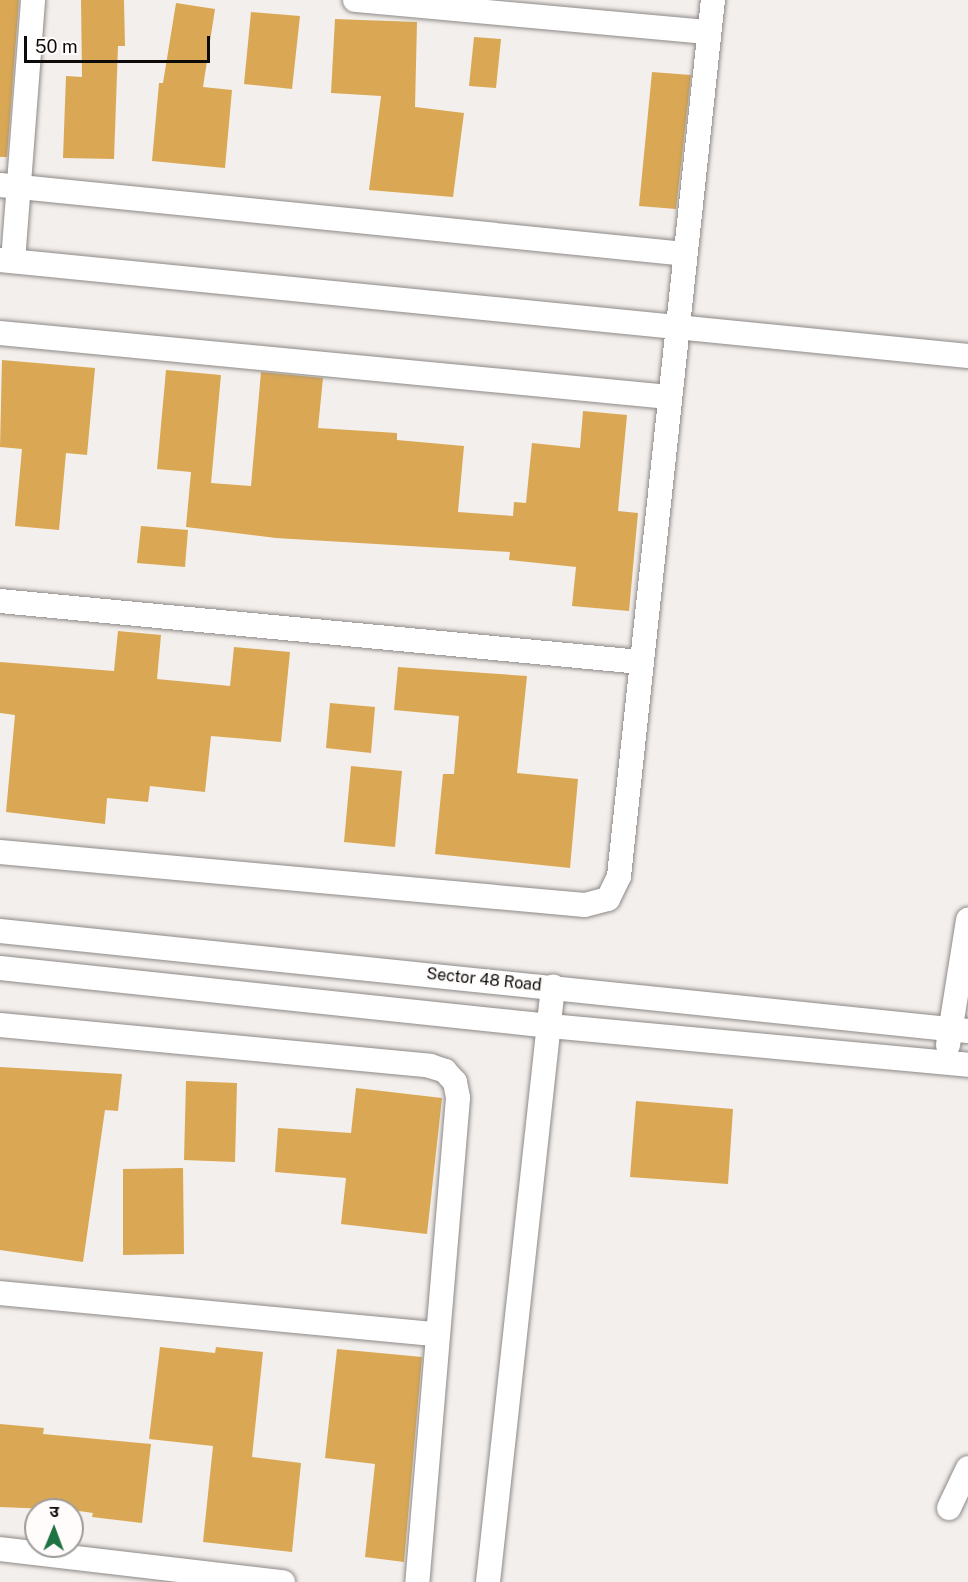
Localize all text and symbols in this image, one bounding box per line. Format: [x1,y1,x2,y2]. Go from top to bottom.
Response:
scale bar [27,24,213,62]
text: 50 m [35,36,78,57]
street label: Sector 48 Road [426,964,542,996]
north arrow [24,1498,84,1558]
text: उ [49,1502,59,1521]

